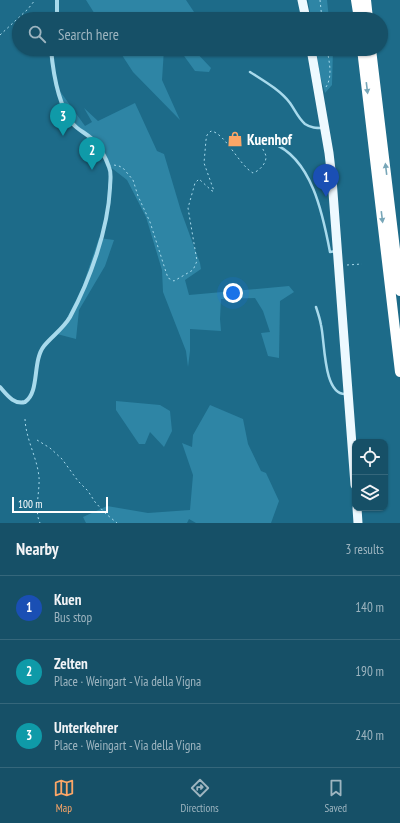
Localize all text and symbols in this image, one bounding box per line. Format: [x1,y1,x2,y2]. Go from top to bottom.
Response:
search box [12,12,388,56]
icon: search [26,23,48,45]
text: Search here [58,25,119,44]
one-way arrow [363,82,370,94]
pin: 3 [50,103,76,136]
shop icon: Kuenhof [226,130,244,148]
place label: Kuenhof [247,130,293,149]
pin: 2 [79,137,105,170]
one-way arrow [382,163,389,175]
pin: 1 [313,164,339,197]
one-way arrow [379,211,385,223]
your location [223,283,243,303]
map controls [352,439,388,511]
button: locate [352,439,388,475]
button: layers [352,475,388,511]
scale bar [12,495,108,514]
text: 100 m [18,497,42,511]
text: Nearby [16,538,59,560]
text: 3 results [345,541,384,558]
text: Kuen [54,590,81,609]
text: 1 [26,599,32,616]
text: 140 m [355,599,384,616]
text: Bus stop [54,609,92,626]
text: Zelten [54,654,88,673]
text: 2 [26,663,32,680]
text: 190 m [355,663,384,680]
text: Place · Weingart - Via della Vigna [54,673,201,690]
text: Unterkehrer [54,718,118,737]
text: 3 [26,727,32,744]
text: 240 m [355,727,384,744]
text: Place · Weingart - Via della Vigna [54,737,201,754]
tab: Map [53,777,75,815]
tab: Directions [181,777,219,815]
tab: Saved [324,777,347,815]

